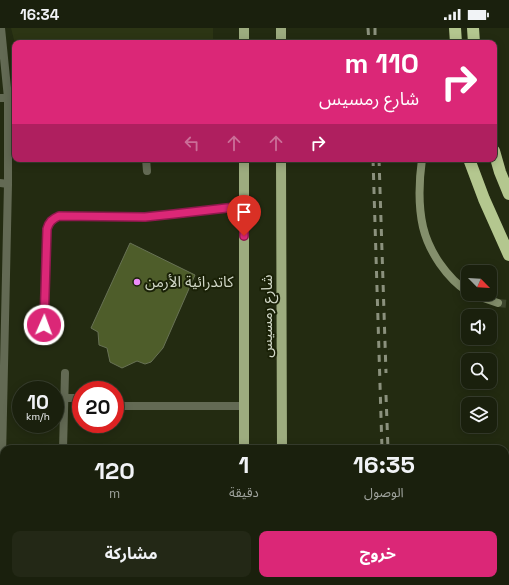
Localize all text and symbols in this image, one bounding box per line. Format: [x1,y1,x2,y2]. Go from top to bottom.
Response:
text: 16:34 [20,5,59,24]
text: 110 m [344,45,419,81]
icon: right [433,56,485,108]
text: شارع رمسيس [319,87,419,110]
icon: left [181,132,203,154]
icon: ahead [223,132,245,154]
icon: ahead [265,132,287,154]
icon: right [307,132,329,154]
pin [227,195,261,236]
icon: arrive [233,201,255,223]
north arrow [461,265,497,301]
map controls [461,265,497,433]
place label: كاتدرائية الأرمن [145,272,234,291]
street label: شارع رمسيس [257,274,279,358]
marker: كاتدرائية الأرمن [132,277,142,287]
position arrow [23,304,65,346]
button: sound [461,309,497,345]
button: search [461,353,497,389]
speed limit sign: 20 [72,381,124,433]
text: 10 [27,389,49,415]
button: layers [461,397,497,433]
text: km/h [26,410,50,423]
text: 1 [238,449,249,480]
text: 16:35 [353,449,415,480]
text: 120 [94,455,135,486]
text: دقيقة [229,484,259,501]
text: الوصول [364,484,404,501]
text: m [109,485,120,502]
button: مشاركة [12,531,251,577]
button: خروج [259,531,497,577]

